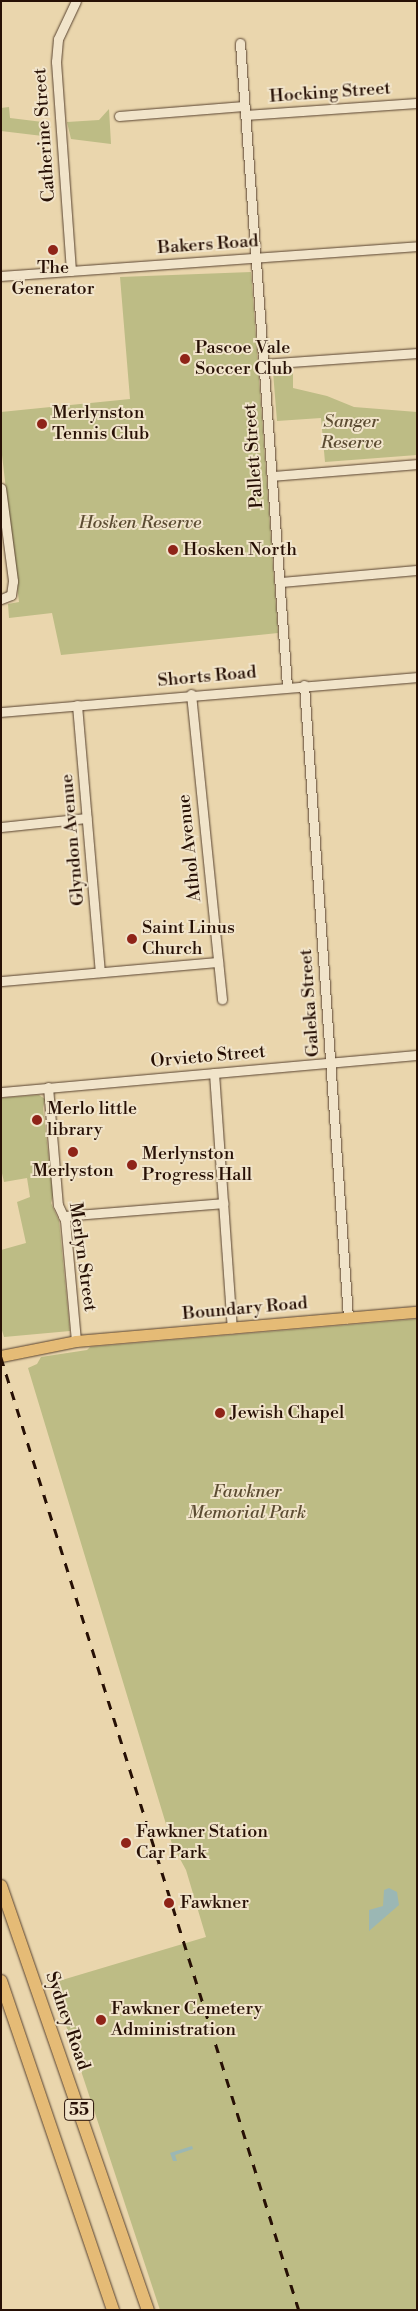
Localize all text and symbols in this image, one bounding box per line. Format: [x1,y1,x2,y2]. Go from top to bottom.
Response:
street label: Catherine Street [30,67,60,203]
street label: Hocking Street [269,78,391,108]
street label: Bakers Road [157,231,259,259]
marker: The Generator [47,244,59,256]
place label: The Generator [11,258,95,300]
place label: Pascoe Vale Soccer Club [195,338,292,380]
marker: Pascoe Vale Soccer Club [179,353,191,365]
place label: Merlynston Tennis Club [52,403,149,446]
street label: Pallett Street [240,403,268,509]
park label: Sanger Reserve [320,412,382,454]
marker: Merlynston Tennis Club [36,418,48,430]
park label: Hosken Reserve [79,512,201,534]
place label: Hosken North [183,539,297,561]
marker: Hosken North [167,544,179,556]
street label: Shorts Road [157,662,257,692]
street label: Glyndon Avenue [56,773,90,907]
street label: Athol Avenue [174,793,206,903]
place label: Saint Linus Church [142,918,235,961]
marker: Saint Linus Church [126,933,138,945]
street label: Galeka Street [295,948,325,1058]
street label: Orvieto Street [150,1041,266,1073]
place label: Merlo little library [47,1099,137,1142]
marker: Merlo little library [31,1114,43,1126]
place label: Merlynston Progress Hall [142,1144,252,1186]
marker: Merlyston [67,1146,79,1158]
marker: Merlynston Progress Hall [126,1159,138,1171]
place label: Merlyston [32,1160,114,1182]
street label: Merlyn Street [64,1201,100,1313]
street label: Boundary Road [181,1293,309,1325]
place label: Jewish Chapel [230,1402,344,1424]
marker: Jewish Chapel [214,1407,226,1419]
park label: Fawkner Memorial Park [188,1482,306,1525]
place label: Fawkner Station Car Park [136,1822,268,1865]
marker: Fawkner Station Car Park [120,1837,132,1849]
place label: Fawkner [180,1892,249,1914]
marker: Fawkner [162,1896,176,1910]
street label: Sydney Road [40,1969,94,2073]
place label: Fawkner Cemetery Administration [111,1999,263,2042]
marker: Fawkner Cemetery Administration [95,2014,107,2026]
road number: 55 [64,2096,94,2124]

